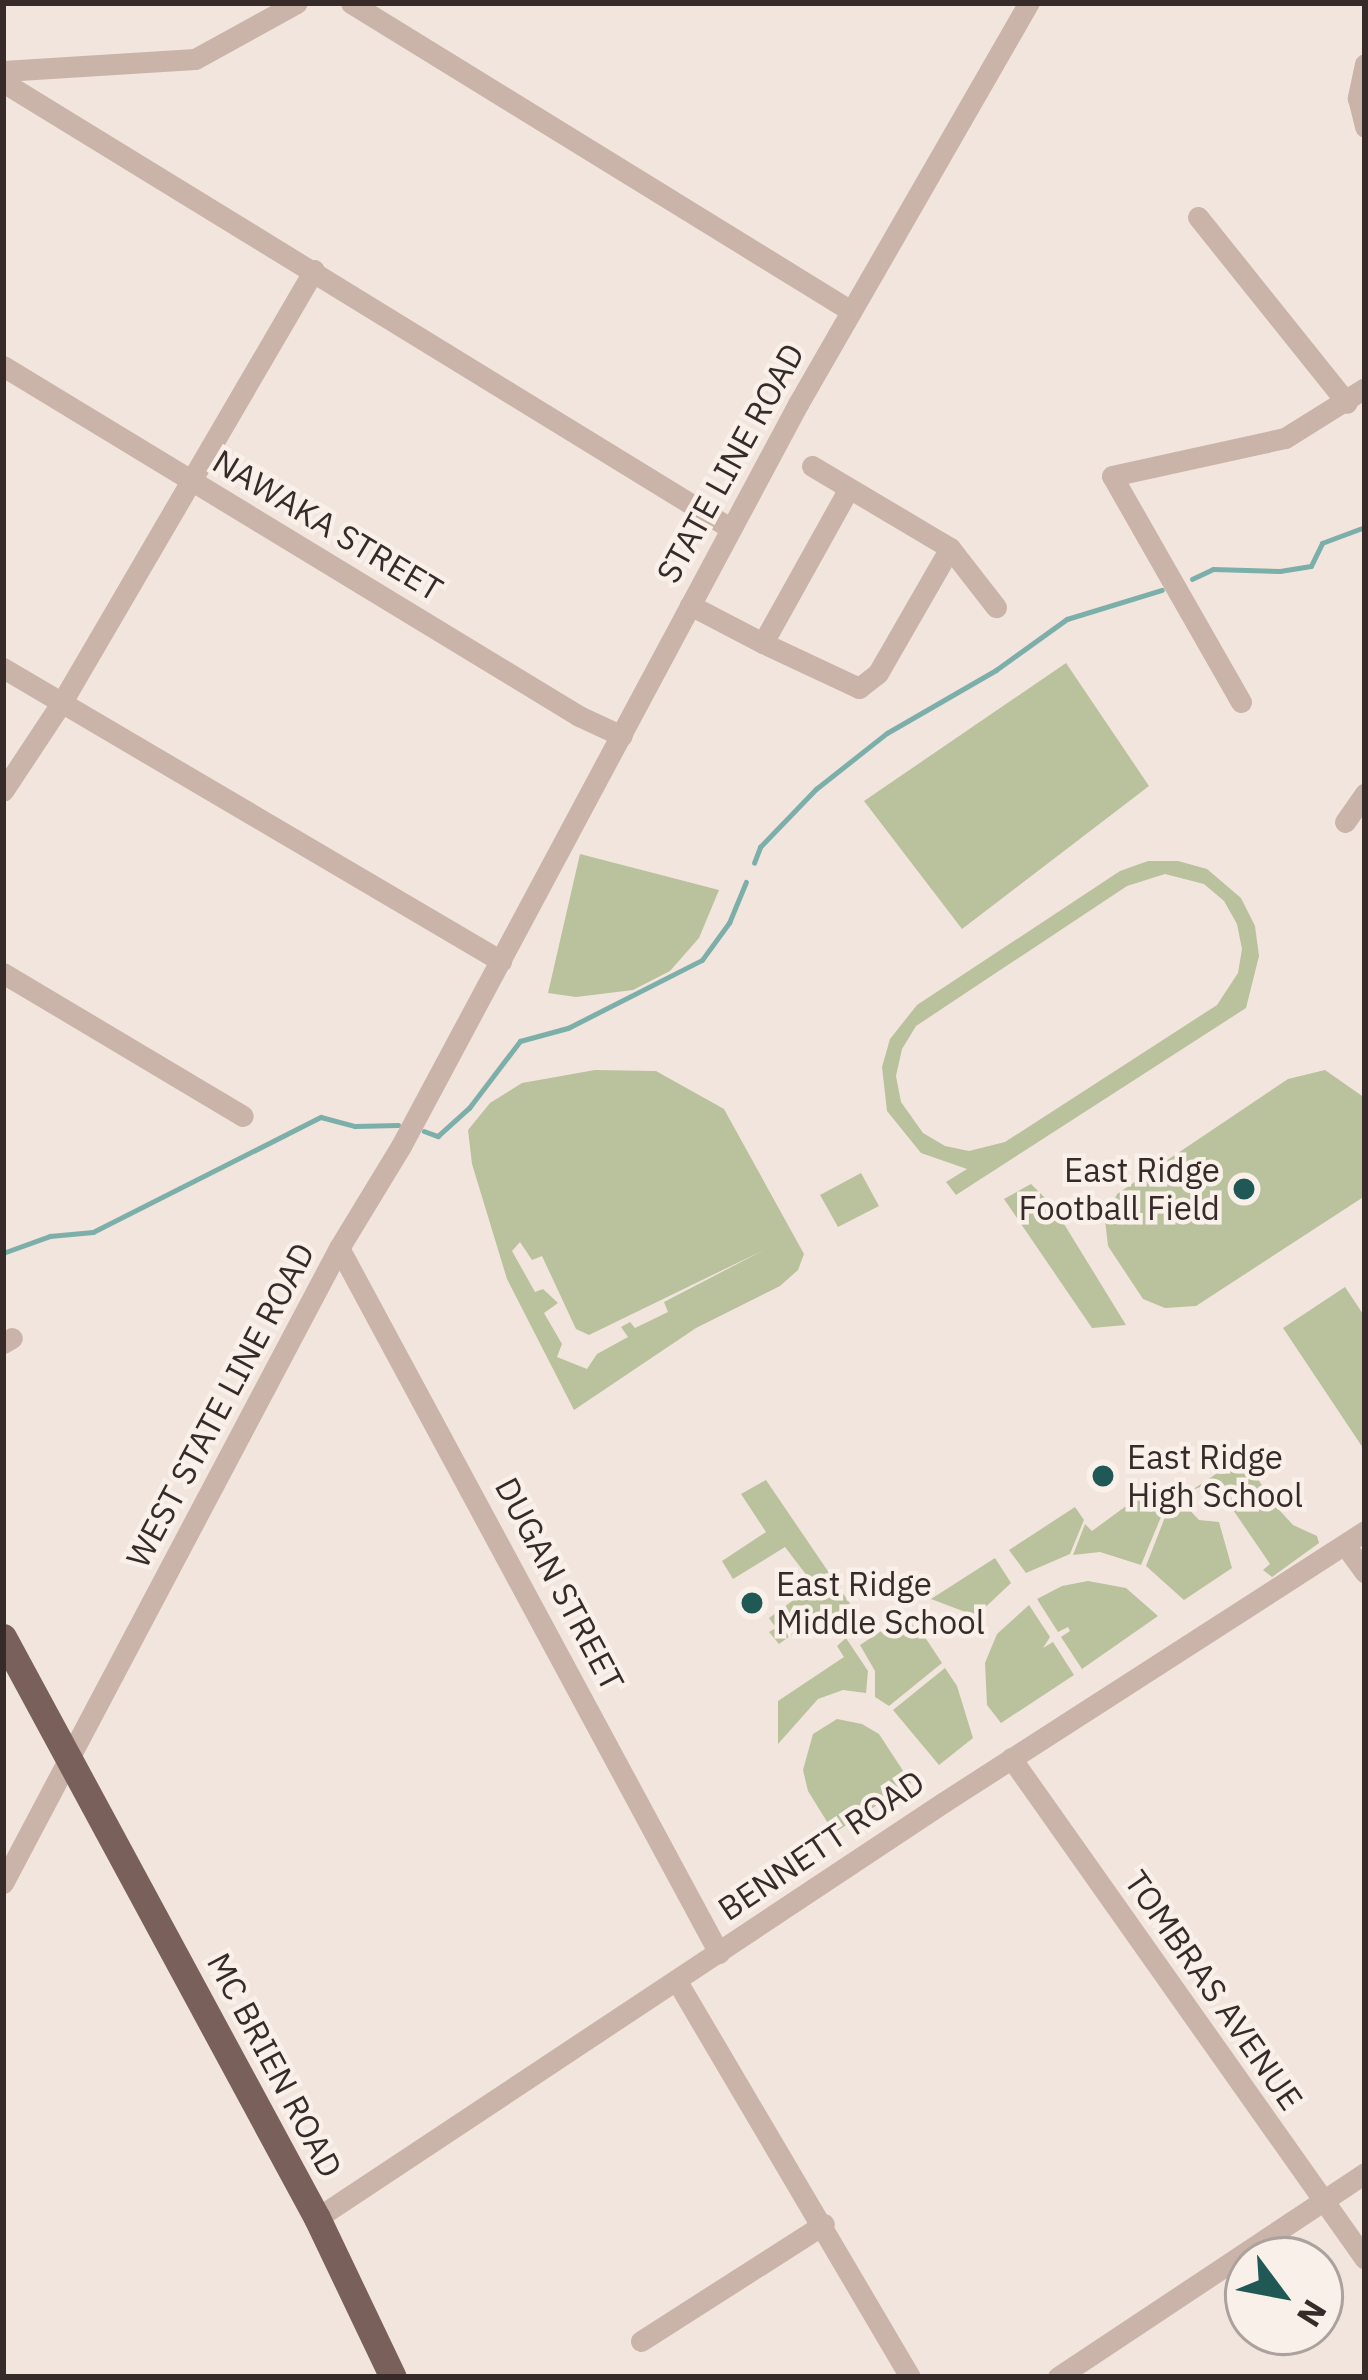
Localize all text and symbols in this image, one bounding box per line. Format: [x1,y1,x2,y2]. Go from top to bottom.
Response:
street label: STATE LINE ROAD [648,336,812,590]
street label: NAWAKA STREET [206,441,450,609]
place label: East Ridge Football Field [1019,1150,1220,1228]
marker: East Ridge Football Field [1231,1176,1257,1202]
street label: WEST STATE LINE ROAD [118,1236,322,1574]
place label: East Ridge High School [1127,1437,1303,1515]
marker: East Ridge High School [1090,1463,1116,1489]
street label: DUGAN STREET [487,1471,633,1697]
place label: East Ridge Middle School [776,1564,985,1642]
marker: East Ridge Middle School [739,1590,765,1616]
street label: BENNETT ROAD [710,1761,932,1929]
street label: TOMBRAS AVENUE [1117,1863,1311,2117]
street label: MC BRIEN ROAD [199,1946,351,2184]
north arrow [1224,2236,1344,2356]
text: N [1288,2292,1337,2335]

